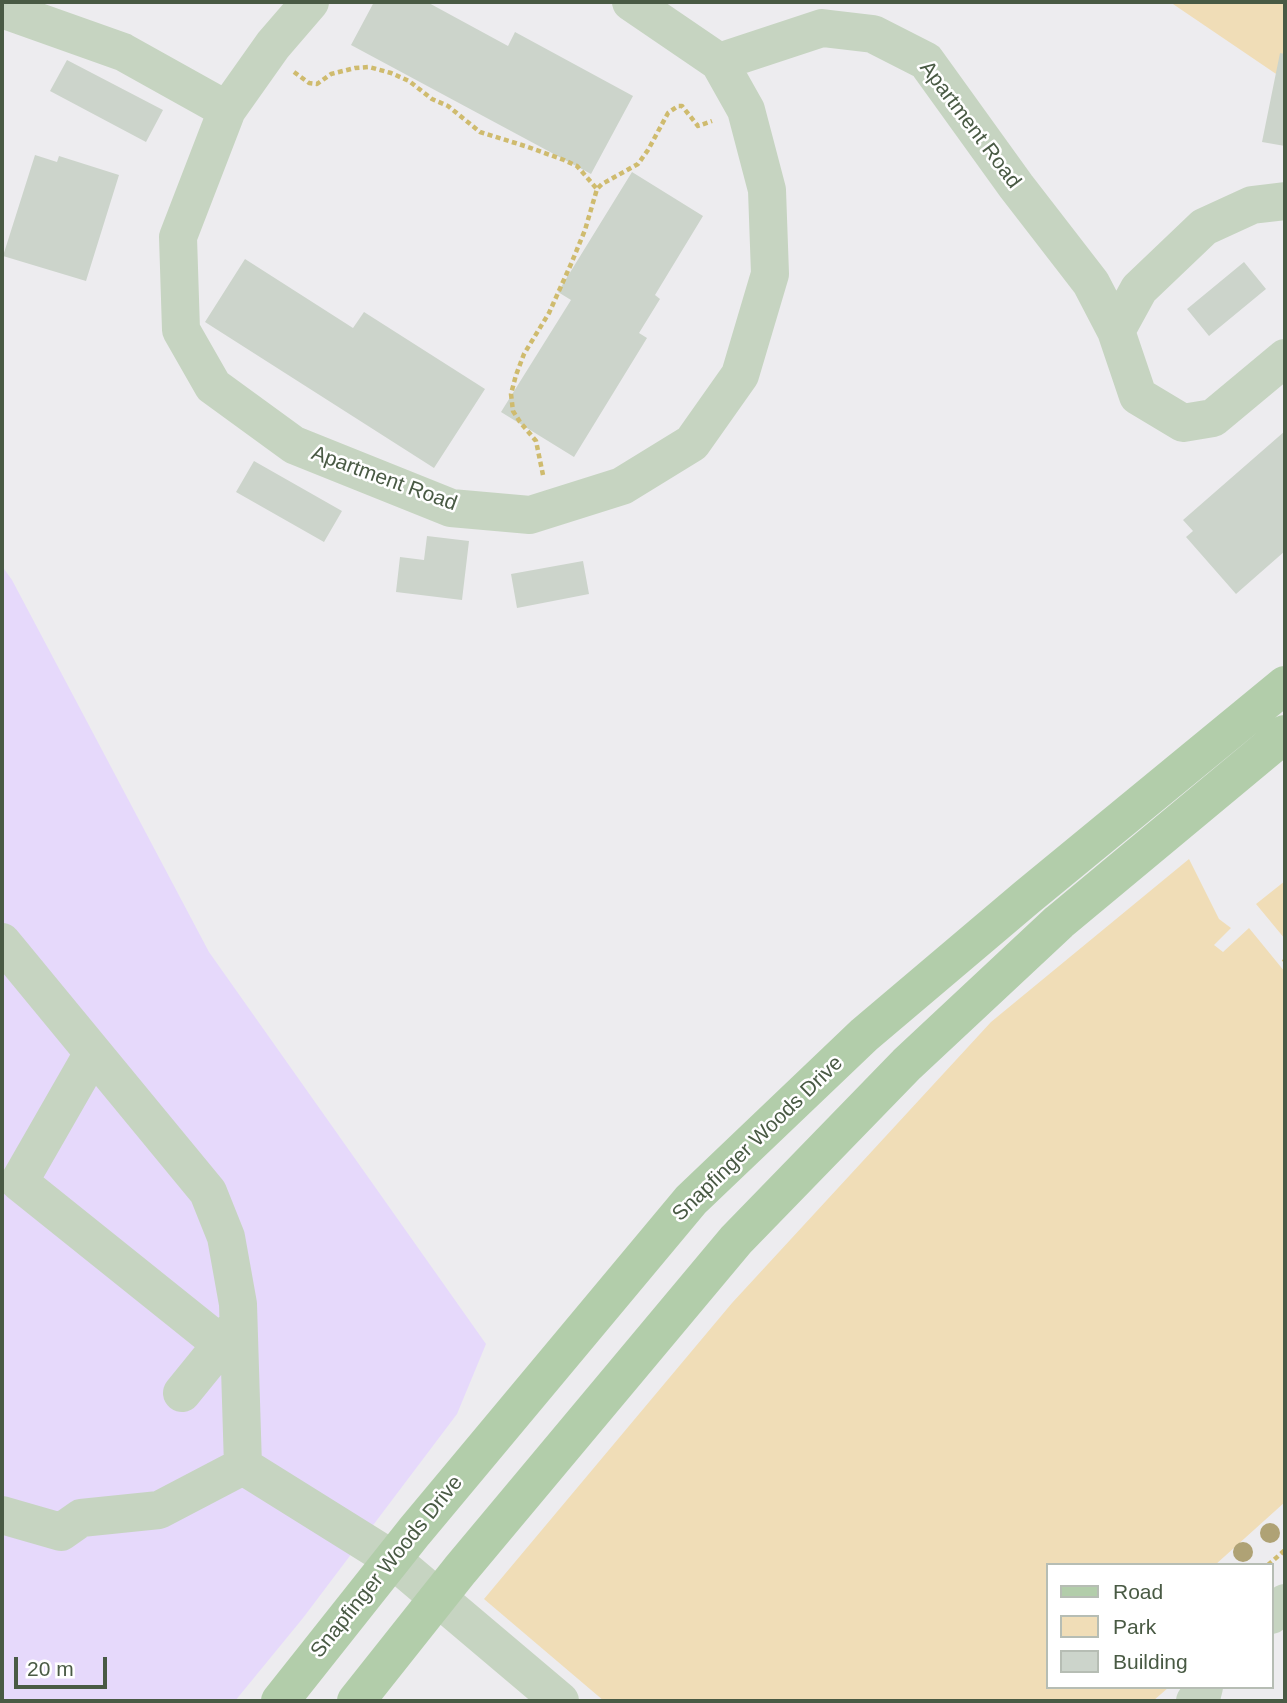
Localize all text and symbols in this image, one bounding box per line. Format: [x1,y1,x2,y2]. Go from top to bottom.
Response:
street label: Apartment Road [914,56,1026,194]
street label: Apartment Road [308,441,460,517]
street label: Snapfinger Woods Drive [668,1051,848,1227]
street label: Snapfinger Woods Drive [306,1471,468,1663]
legend [1046,1563,1273,1689]
text: Road [1113,1580,1163,1603]
text: Park [1113,1615,1156,1638]
scale bar [18,1644,110,1688]
text: Building [1113,1650,1188,1673]
text: 20 m [27,1657,74,1680]

